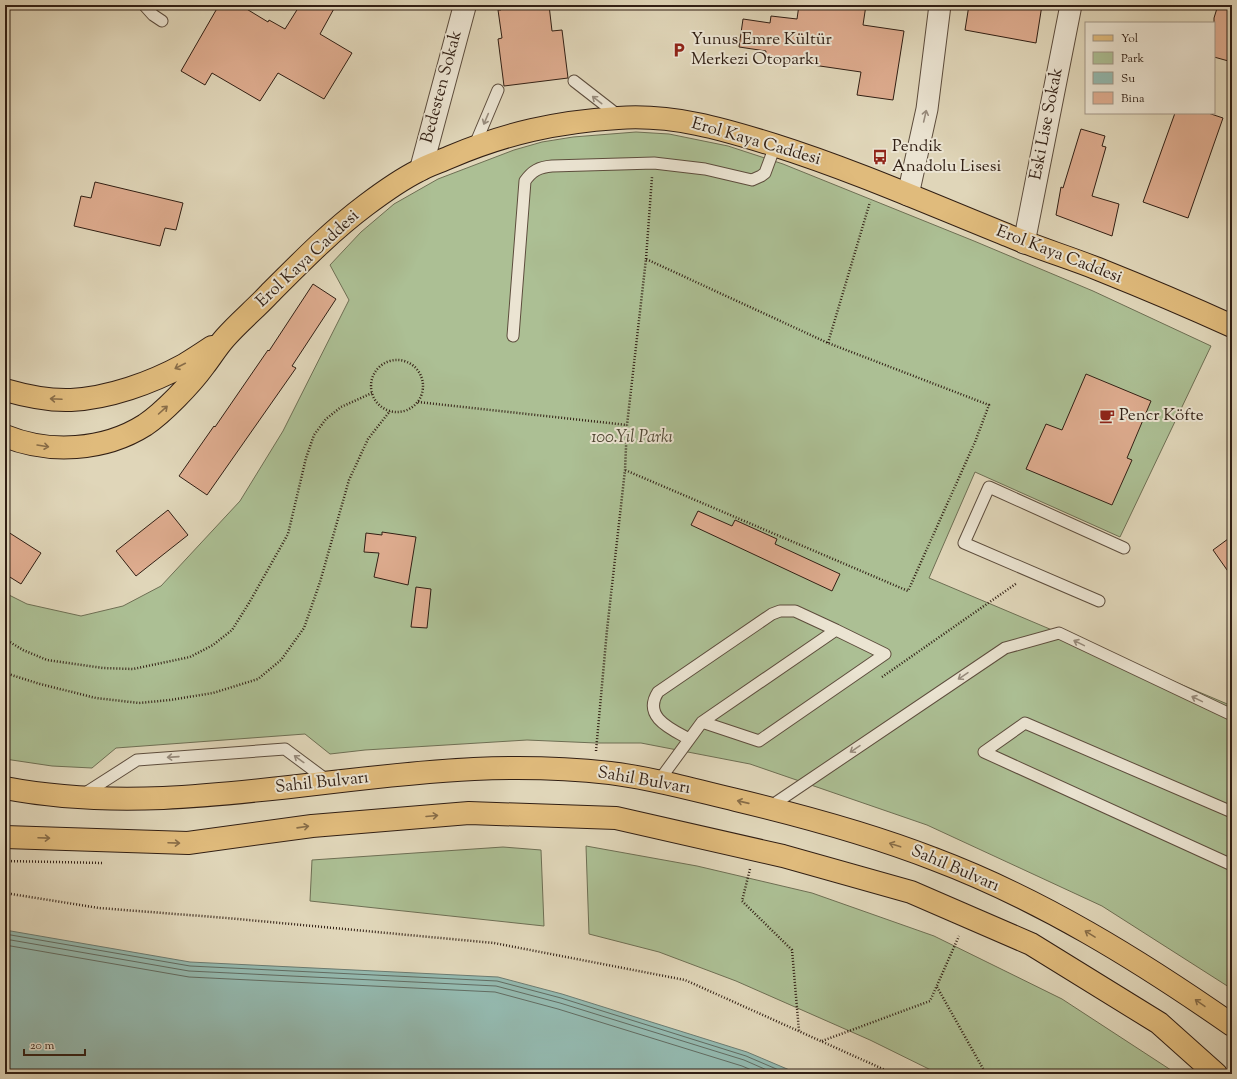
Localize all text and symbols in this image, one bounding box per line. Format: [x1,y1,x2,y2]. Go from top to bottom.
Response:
legend [1085,22,1215,114]
street label: Bedesten Sokak [415,28,469,146]
place label: Yunus Emre Kültür Merkezi Otoparkı [691,28,832,72]
text: Yol [1121,30,1139,48]
parking icon: Yunus Emre Kültür Merkezi Otoparkı [670,41,688,59]
text: Park [1121,50,1144,68]
street label: Eski Lise Sokak [1024,66,1070,182]
text: Su [1121,70,1135,88]
text: Bina [1121,90,1145,108]
one-way arrow [592,95,603,104]
one-way arrow [922,110,930,123]
one-way arrow [482,112,489,124]
street label: Erol Kaya Caddesi [689,112,824,172]
place label: Pendik Anadolu Lisesi [892,135,1001,179]
bus stop icon: Pendik Anadolu Lisesi [871,148,889,166]
street label: Erol Kaya Caddesi [251,205,365,313]
street label: Erol Kaya Caddesi [992,220,1126,290]
one-way arrow [174,363,186,371]
one-way arrow [50,395,63,403]
place label: Pencr Köfte [1119,404,1204,428]
one-way arrow [158,405,168,414]
cafe icon: Pencr Köfte [1098,407,1116,425]
park label: 100.Yıl Parkı [591,426,673,450]
one-way arrow [36,442,49,450]
one-way arrow [1074,639,1086,646]
one-way arrow [957,672,968,681]
one-way arrow [1191,695,1203,702]
one-way arrow [850,745,861,753]
one-way arrow [166,754,179,761]
one-way arrow [294,755,305,764]
street label: Sahil Bulvarı [596,761,692,801]
street label: Sahil Bulvarı [274,766,370,800]
one-way arrow [737,798,750,805]
one-way arrow [425,813,438,820]
one-way arrow [296,823,309,831]
one-way arrow [37,835,50,842]
one-way arrow [167,839,180,847]
street label: Sahil Bulvarı [907,840,1003,898]
one-way arrow [889,841,902,848]
one-way arrow [1084,930,1096,938]
one-way arrow [1195,999,1206,1007]
scale bar [24,1031,85,1057]
text: 20 m [30,1037,55,1055]

